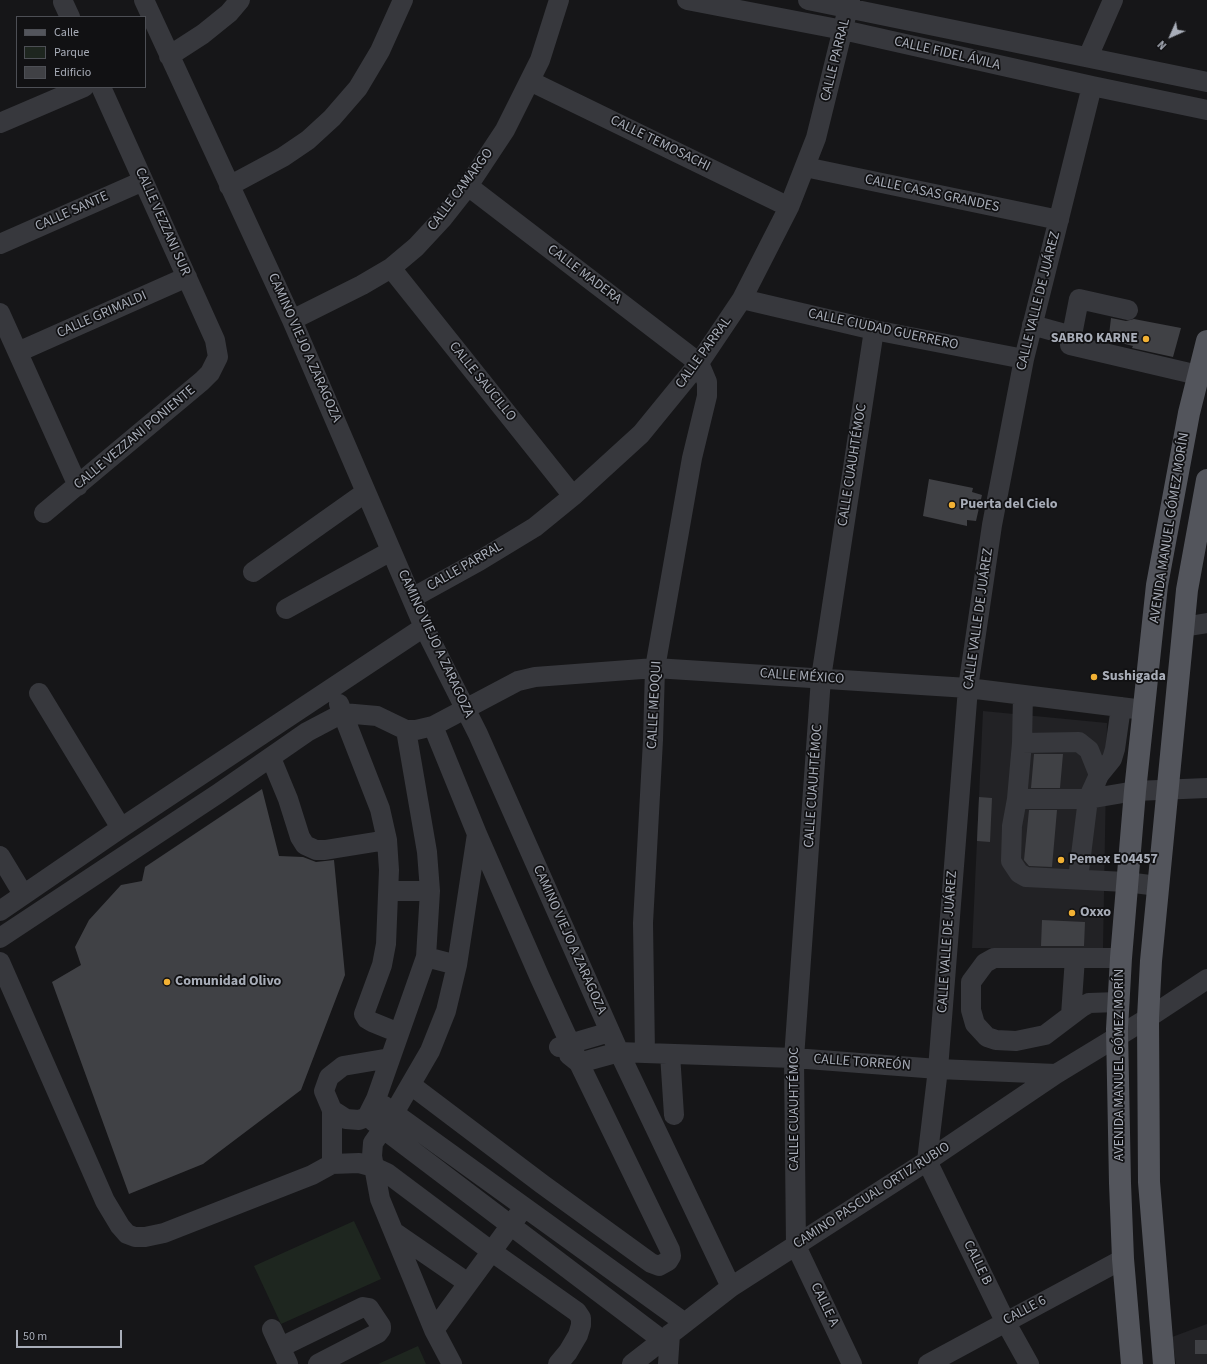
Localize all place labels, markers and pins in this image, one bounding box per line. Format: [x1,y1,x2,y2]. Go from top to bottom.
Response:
place label: SABRO KARNE [1051,331,1138,347]
marker: SABRO KARNE [1141,334,1151,344]
place label: Puerta del Cielo [960,497,1057,513]
marker: Puerta del Cielo [947,500,957,510]
place label: Sushigada [1102,669,1166,685]
marker: Sushigada [1089,672,1099,682]
place label: Pemex E04457 [1069,852,1158,868]
marker: Pemex E04457 [1056,855,1066,865]
place label: Oxxo [1080,905,1111,921]
marker: Oxxo [1067,908,1077,918]
place label: Comunidad Olivo [175,974,281,990]
marker: Comunidad Olivo [162,977,172,987]

